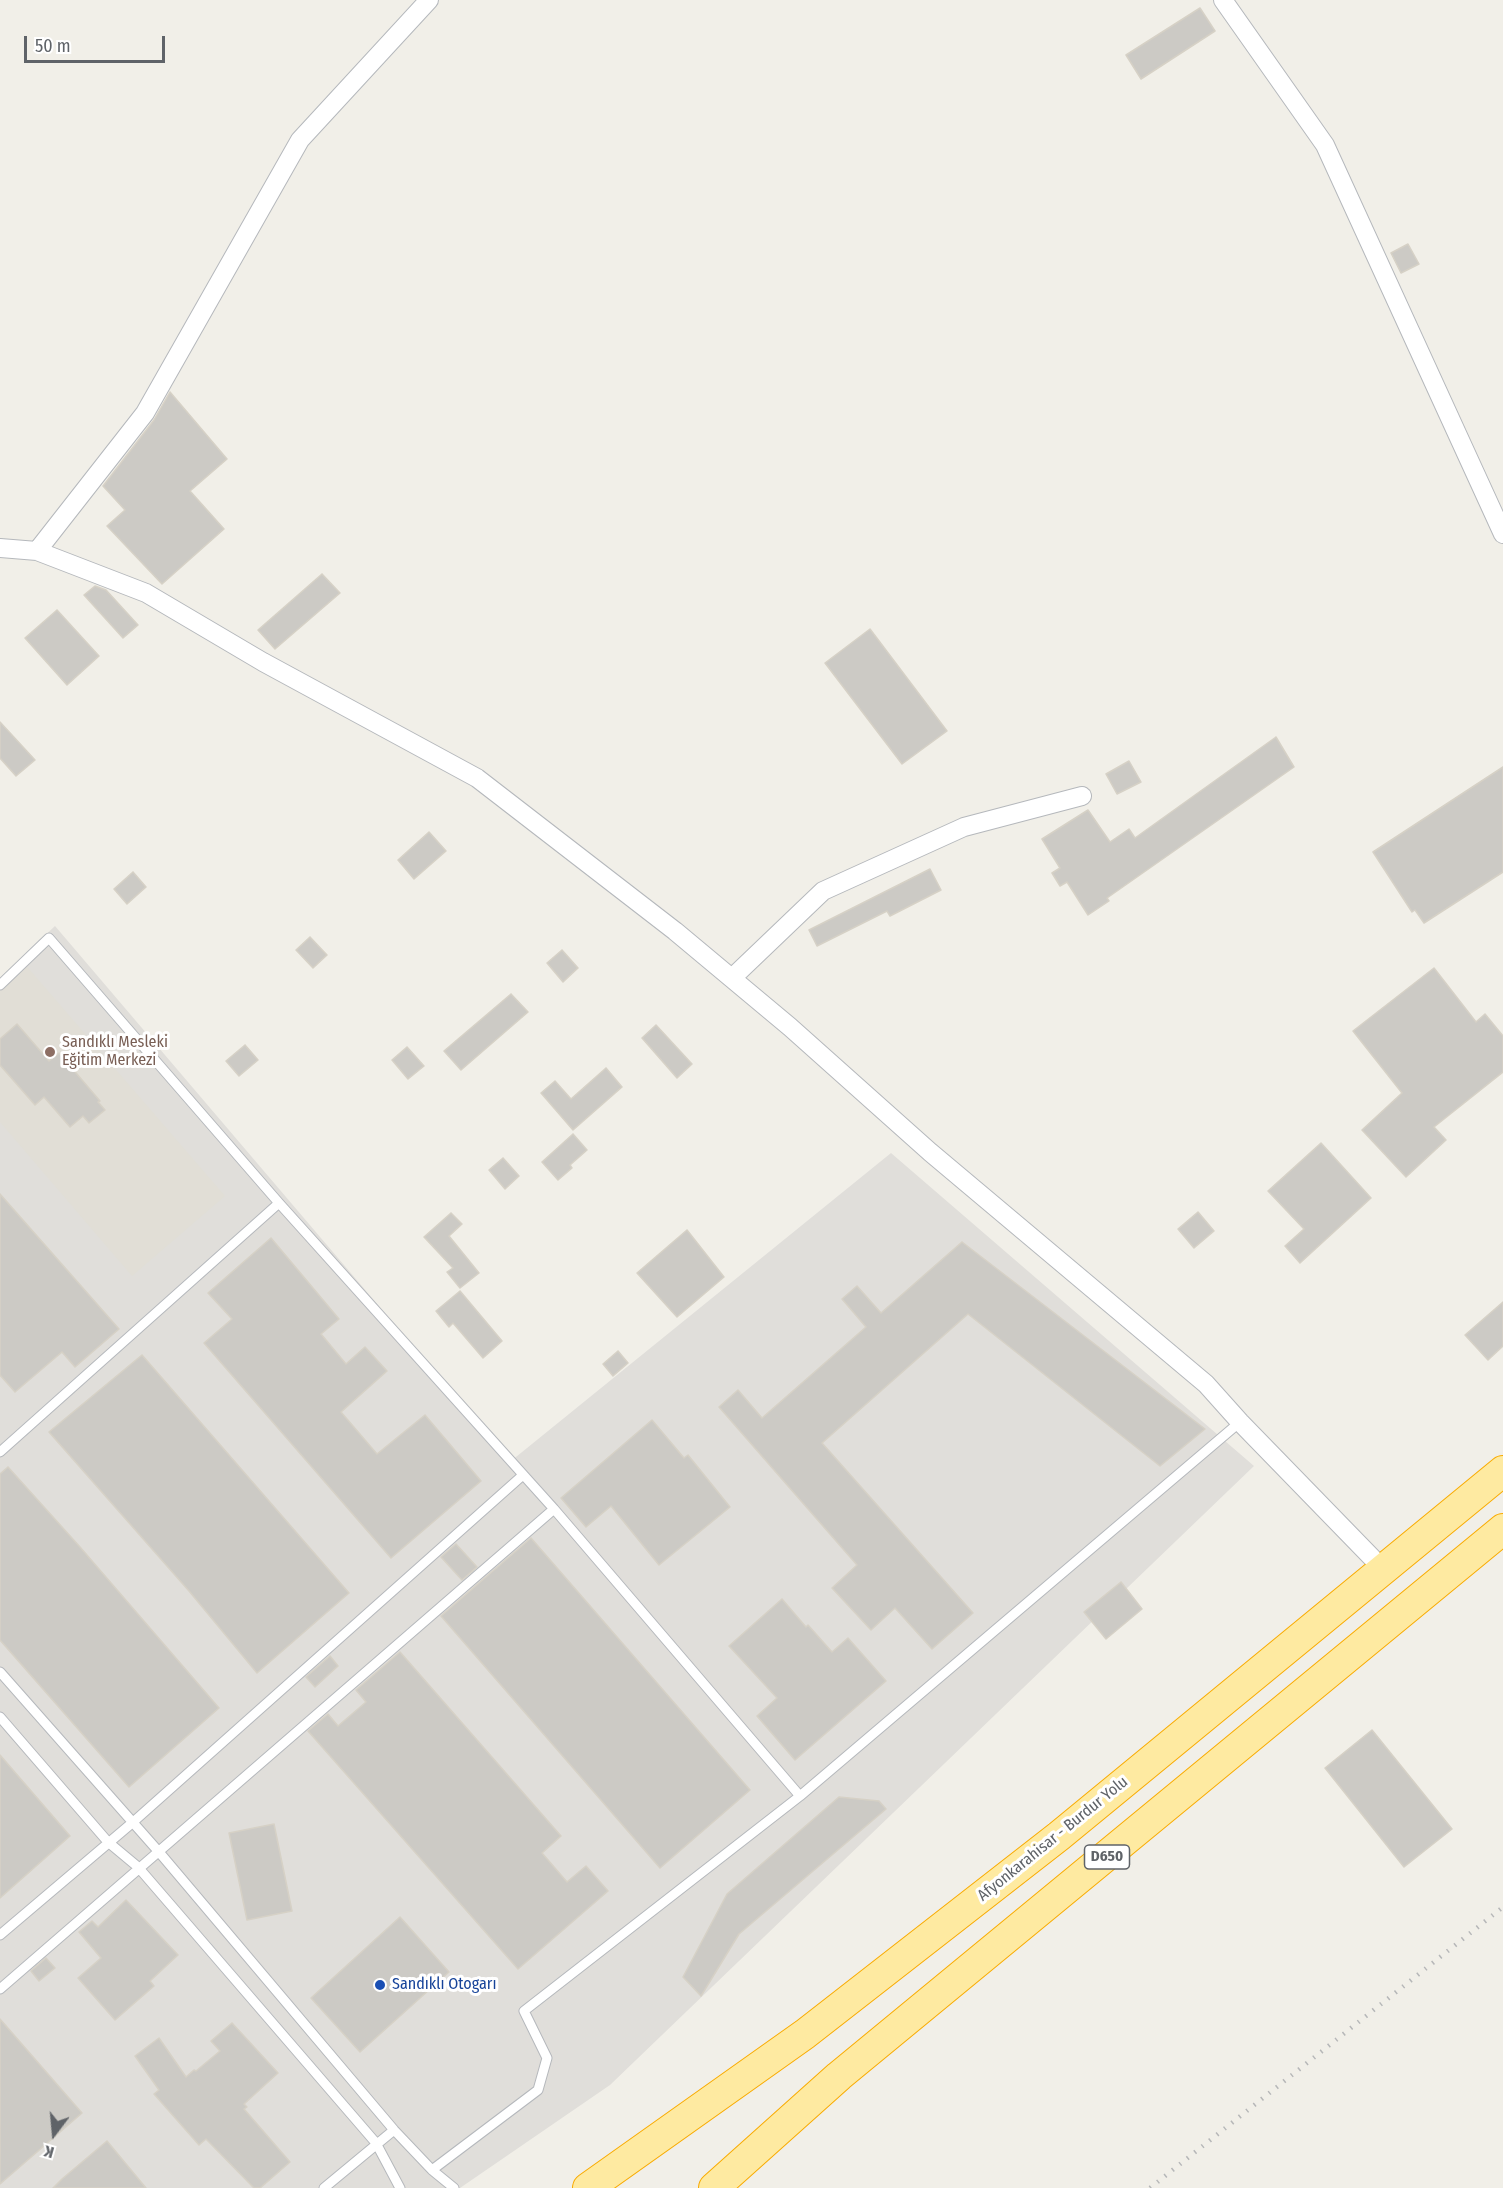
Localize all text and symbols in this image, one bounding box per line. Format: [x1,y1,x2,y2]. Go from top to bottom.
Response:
scale bar [27,24,168,62]
text: 50 m [35,35,71,57]
place label: Sandıklı Mesleki Eğitim Merkezi [62,1033,168,1071]
marker: Sandıklı Mesleki Eğitim Merkezi [43,1045,57,1059]
street label: Afyonkarahisar - Burdur Yolu [974,1772,1132,1906]
road number: D650 [1084,1845,1130,1869]
place label: Sandıklı Otogarı [392,1975,496,1995]
marker: Sandıklı Otogarı [373,1978,387,1992]
north arrow [24,2104,84,2164]
text: K [42,2141,56,2162]

